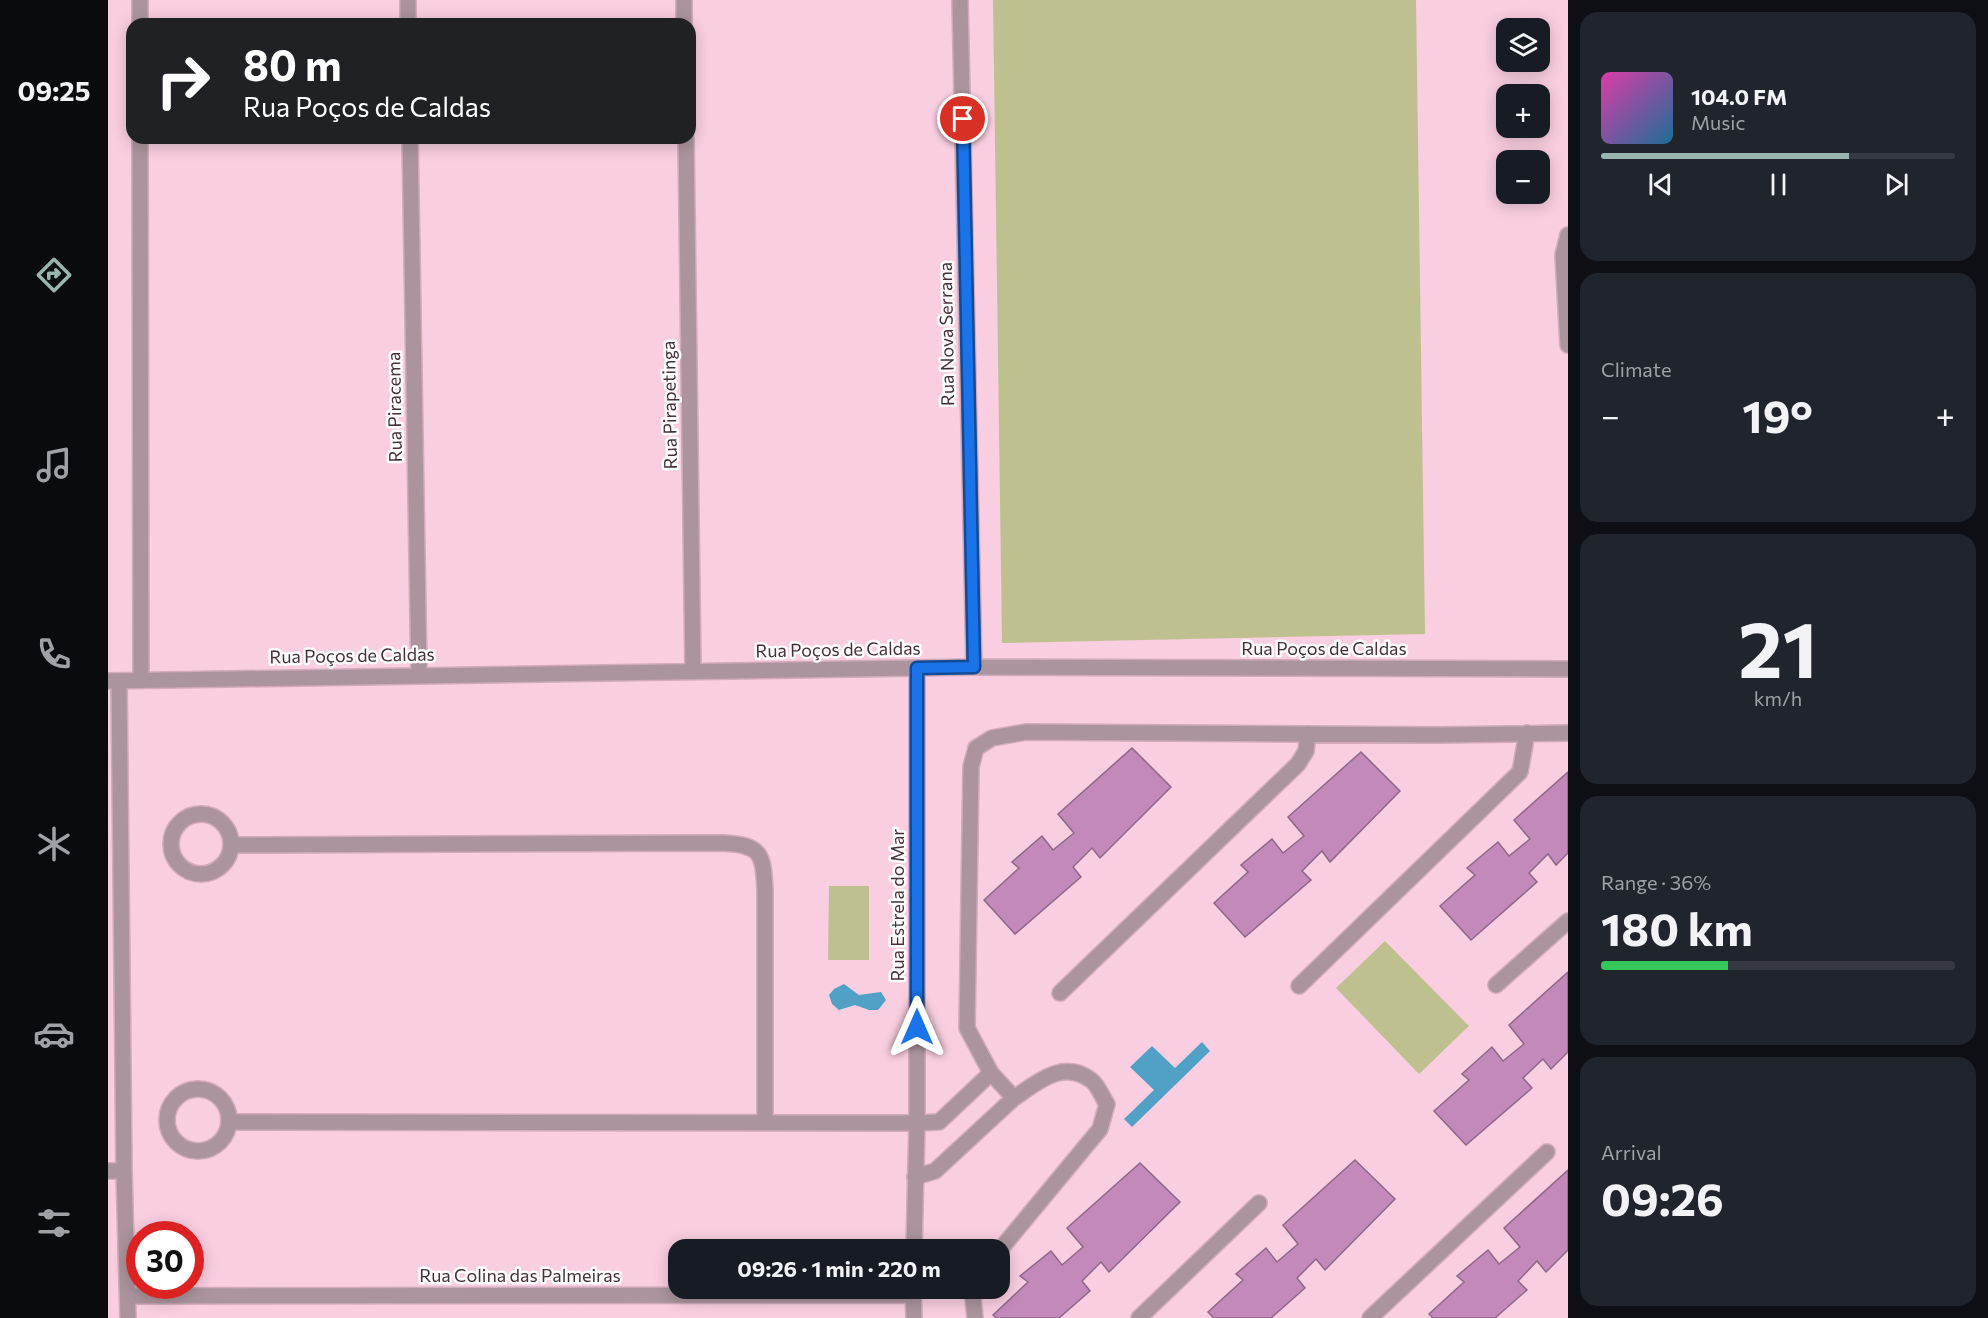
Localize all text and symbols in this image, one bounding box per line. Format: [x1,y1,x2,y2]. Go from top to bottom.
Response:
map controls [1496,18,1550,204]
button: layers [1496,18,1550,72]
text: 80 m [243,38,342,90]
icon: right [144,42,222,120]
text: 09:25 [18,74,90,107]
text: 104.0 FM [1691,83,1787,110]
button: + [1496,84,1550,138]
text: Rua Poços de Caldas [243,90,491,123]
pin [937,93,988,144]
icon: arrive [946,102,979,135]
text: Music [1691,110,1745,134]
button: − [1496,150,1550,204]
icon: previous [1644,168,1677,201]
icon: pause [1762,168,1795,201]
icon: next [1880,168,1913,201]
icon: directions [33,254,75,296]
street label: Rua Nova Serrana [934,262,958,406]
street label: Rua Pirapetinga [657,341,681,469]
street label: Rua Piracema [382,351,406,463]
text: Climate [1601,357,1671,381]
text: 19° [1742,387,1813,442]
text: − [1601,394,1620,435]
text: + [1936,394,1955,435]
icon: music [33,444,75,486]
text: 21 [1738,599,1818,694]
icon: phone [33,633,75,675]
street label: Rua Poços de Caldas [755,637,921,661]
street label: Rua Poços de Caldas [1241,637,1407,659]
street label: Rua Poços de Caldas [269,643,435,667]
text: km/h [1754,686,1802,710]
icon: climate [33,823,75,865]
street label: Rua Estrela do Mar [886,828,908,982]
text: Range · 36% [1601,870,1711,894]
text: 180 km [1601,900,1753,955]
position arrow [885,995,949,1059]
icon: car [33,1013,75,1055]
text: Arrival [1601,1140,1662,1164]
text: 09:26 [1601,1170,1724,1225]
icon: filters [33,1202,75,1244]
speed limit sign: 30 [126,1221,204,1299]
text: 09:26 · 1 min · 220 m [737,1255,941,1282]
street label: Rua Colina das Palmeiras [419,1264,621,1286]

